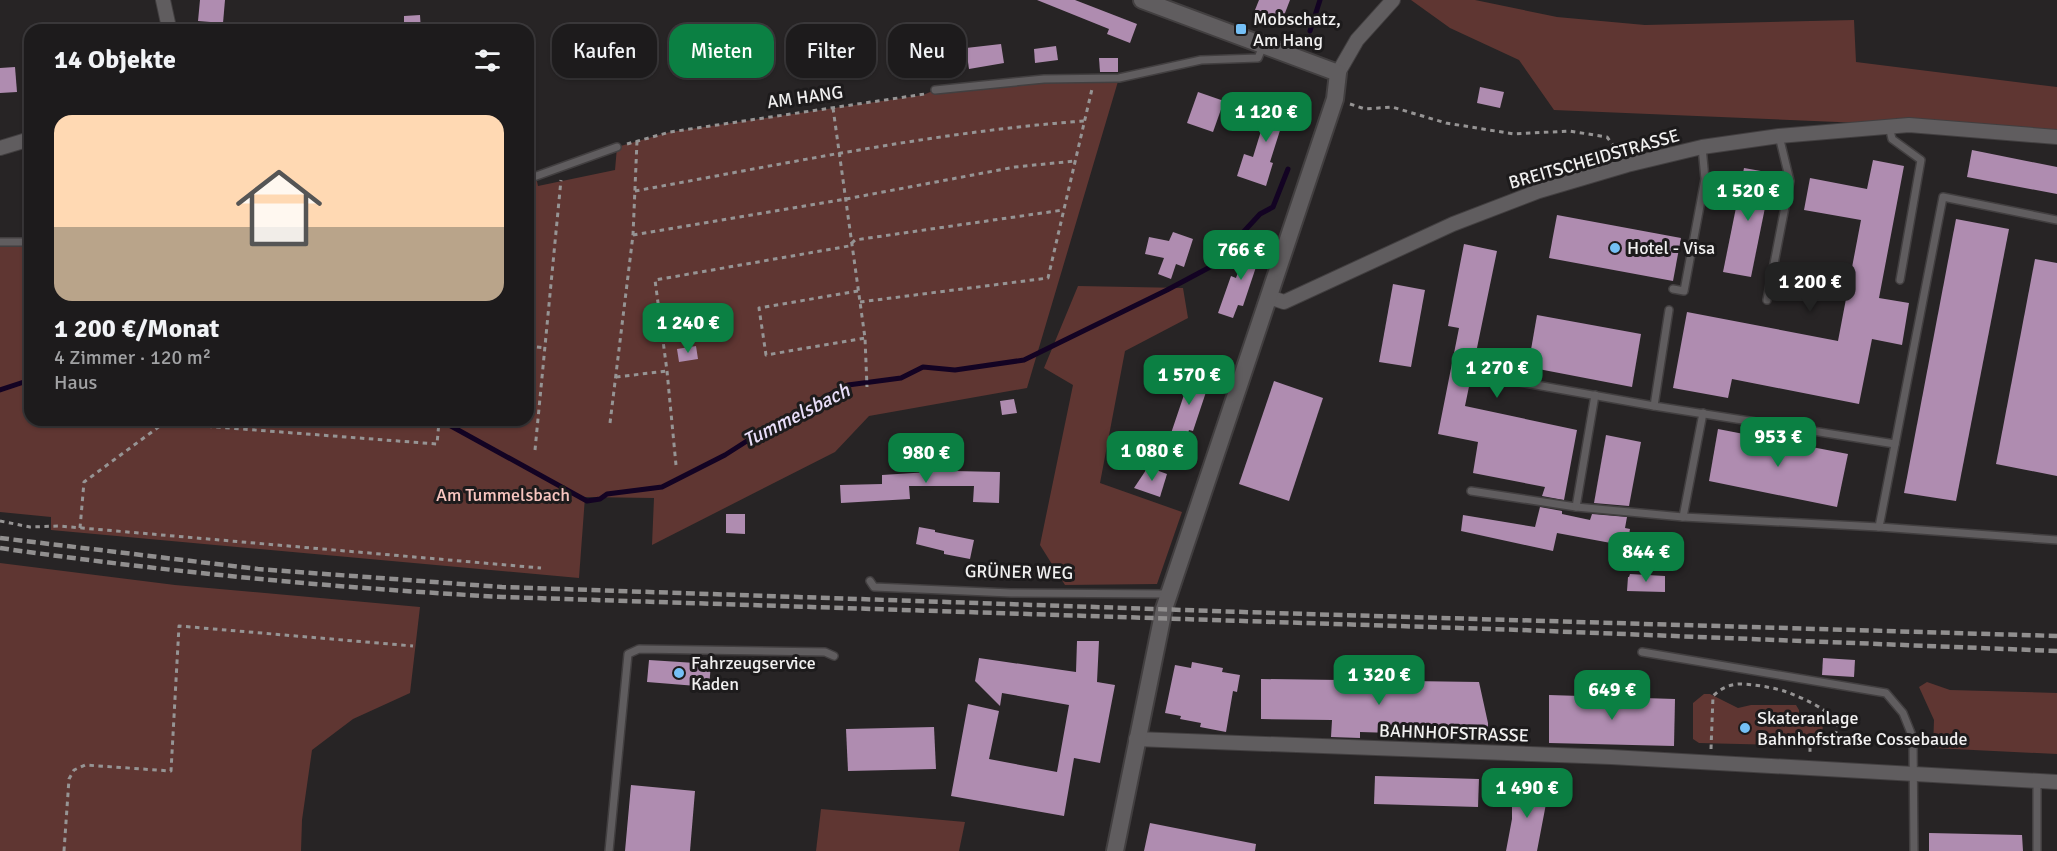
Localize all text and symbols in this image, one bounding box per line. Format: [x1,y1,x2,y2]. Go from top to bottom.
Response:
place label: Mobschatz, Am Hang [1253,8,1341,51]
marker: Mobschatz, Am Hang [1234,22,1248,36]
chip: Kaufen [552,24,657,78]
chip: Mieten [669,24,774,78]
chip: Filter [786,24,876,78]
chip: Neu [888,24,966,78]
text: 14 Objekte [54,44,176,76]
icon: filters [471,44,504,77]
street label: AM HANG [766,81,844,113]
pin: 1 120 € [1211,92,1321,143]
text: 1 120 € [1235,99,1297,124]
street label: BREITSCHEIDSTRASSE [1506,124,1682,194]
icon: home [225,154,333,262]
pin: 1 520 € [1693,171,1803,222]
text: 1 520 € [1717,178,1779,203]
pin: 766 € [1199,230,1283,281]
text: 766 € [1217,237,1265,262]
place label: Hotel - Visa [1627,237,1715,259]
marker: Hotel - Visa [1608,241,1622,255]
pin: 1 200 € [1755,262,1865,313]
text: 1 200 € [1779,269,1841,294]
pin: 1 240 € [633,303,743,354]
text: 1 240 € [657,310,719,335]
text: 1 200 €/Monat [54,313,219,345]
text: 4 Zimmer · 120 m² [54,345,211,370]
pin: 1 270 € [1442,348,1552,399]
pin: 1 570 € [1134,355,1244,406]
text: 1 270 € [1466,355,1528,380]
text: 1 570 € [1158,362,1220,387]
text: Haus [54,370,97,395]
water label: Tummelsbach [739,377,855,453]
pin: 953 € [1736,417,1820,468]
text: 953 € [1754,424,1802,449]
pin: 1 080 € [1097,431,1207,482]
pin: 980 € [884,433,968,484]
text: 1 080 € [1121,438,1183,463]
text: 980 € [902,440,950,465]
park label: Am Tummelsbach [436,484,570,506]
pin: 844 € [1604,532,1688,583]
text: 844 € [1622,539,1670,564]
street label: GRÜNER WEG [965,560,1073,584]
place label: Fahrzeugservice Kaden [691,652,816,695]
pin: 1 320 € [1324,655,1434,706]
text: 1 320 € [1348,662,1410,687]
marker: Fahrzeugservice Kaden [672,666,686,680]
pin: 649 € [1570,670,1654,721]
text: 649 € [1588,677,1636,702]
place label: Skateranlage Bahnhofstraße Cossebaude [1757,707,1968,750]
street label: BAHNHOFSTRASSE [1379,719,1529,747]
marker: Skateranlage Bahnhofstraße Cossebaude [1738,721,1752,735]
pin: 1 490 € [1472,768,1582,819]
text: 1 490 € [1496,775,1558,800]

